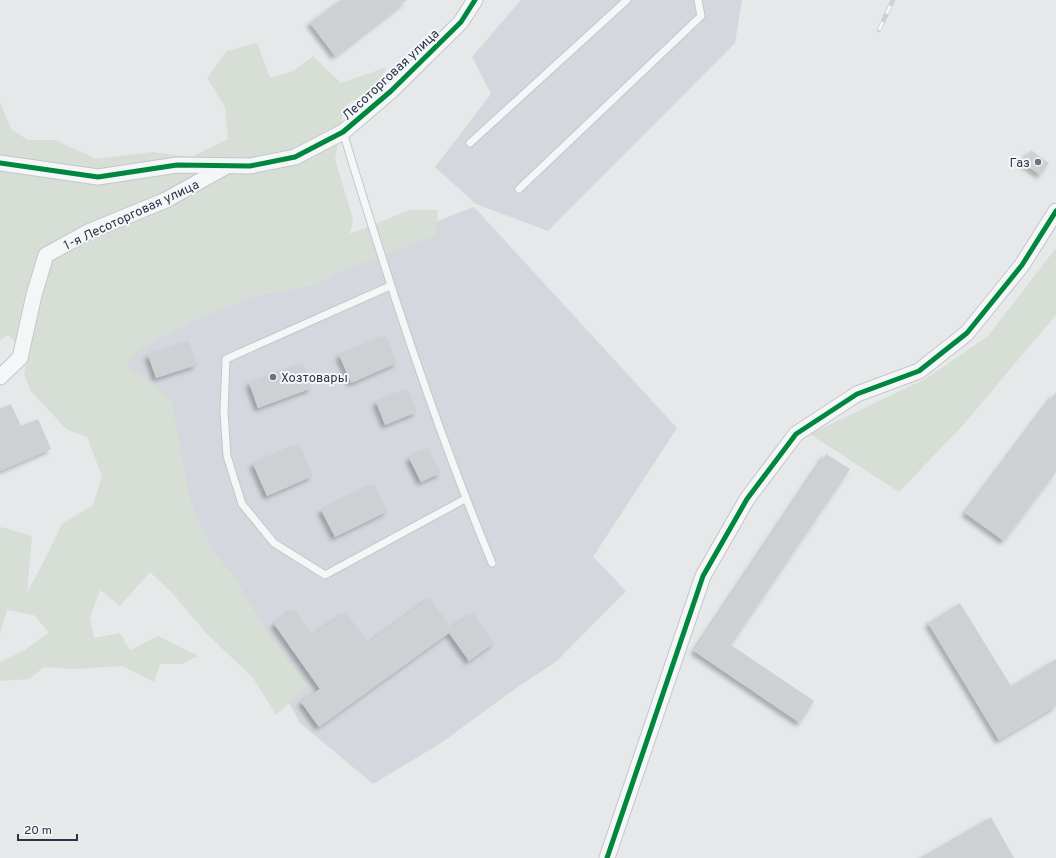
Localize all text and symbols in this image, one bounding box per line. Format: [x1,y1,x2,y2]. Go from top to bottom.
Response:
street label: Лесоторговая улица [340,26,443,124]
place label: Газ [1010,156,1030,172]
marker: Газ [1033,157,1043,167]
street label: 1-я Лесоторговая улица [62,177,202,254]
place label: Хозтовары [281,371,348,387]
marker: Хозтовары [268,372,278,382]
scale bar [18,816,77,842]
text: 20 m [24,823,52,839]

